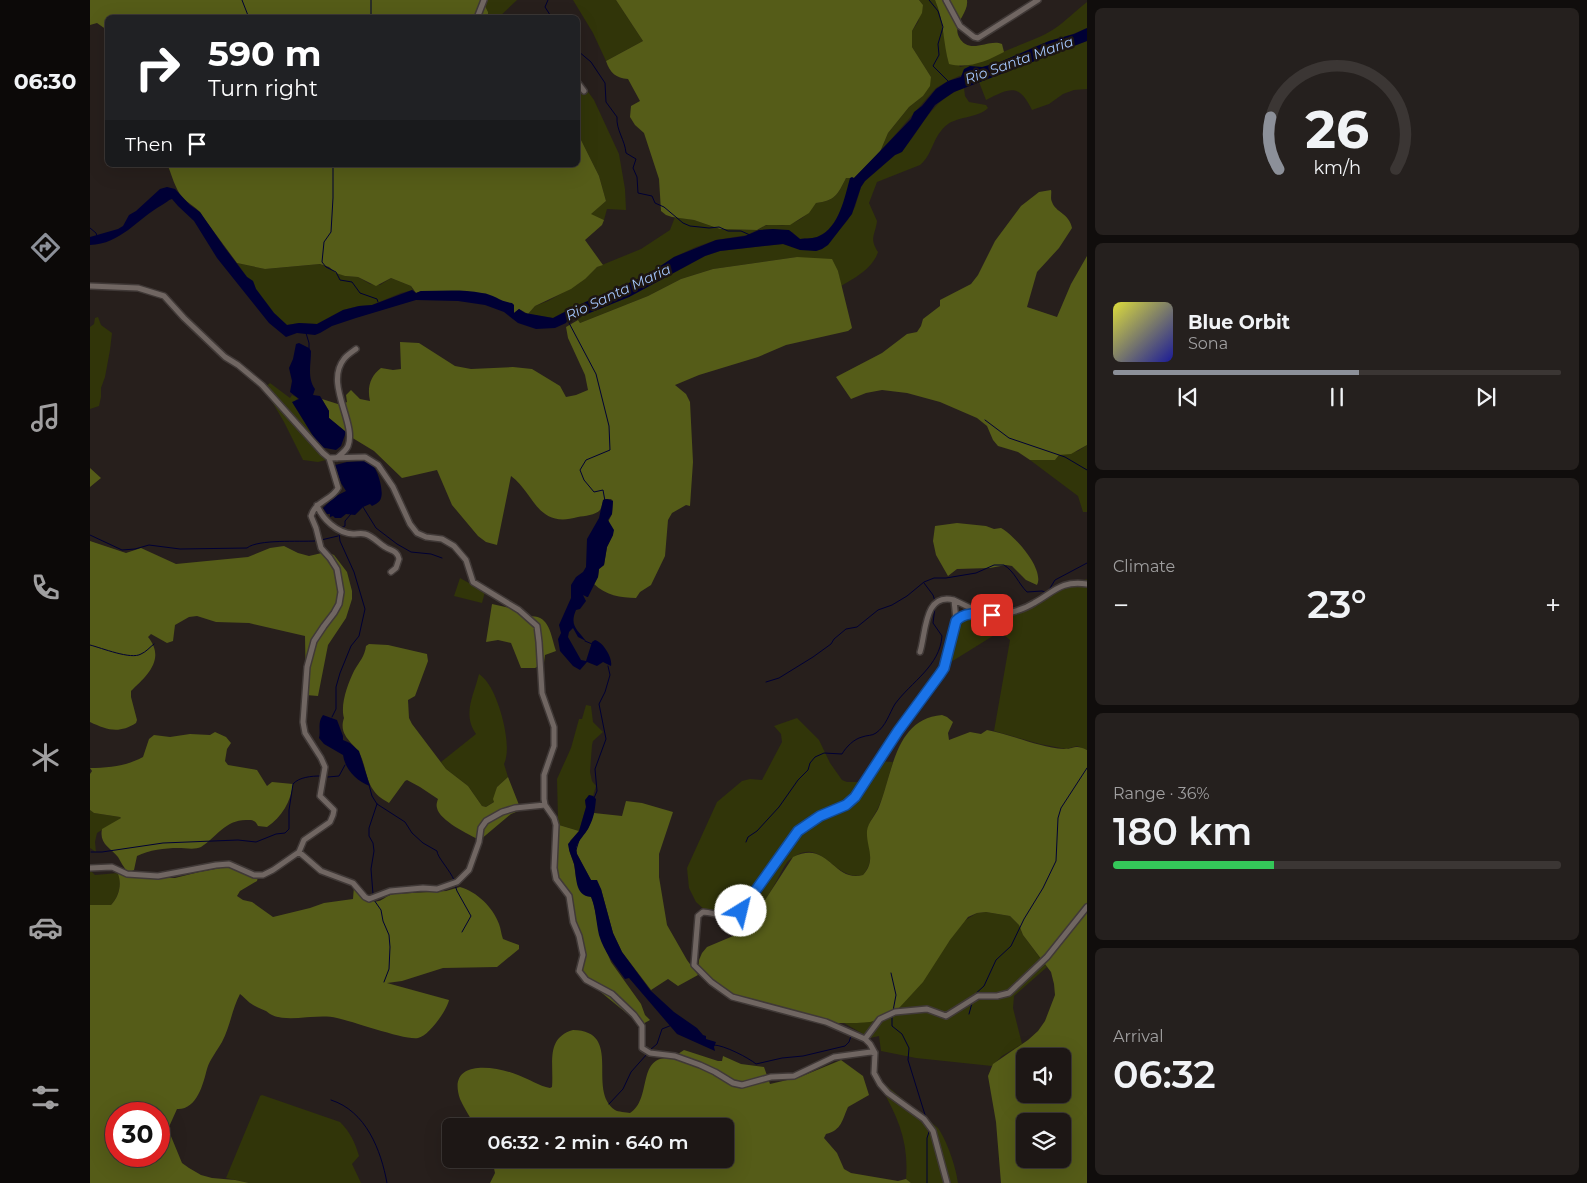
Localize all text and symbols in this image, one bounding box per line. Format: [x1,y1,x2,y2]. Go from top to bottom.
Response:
text: 590 m [208,32,322,75]
water label: Rio Santa Maria [962,32,1076,88]
icon: right [125,35,190,100]
text: 06:30 [14,68,76,95]
text: Turn right [208,75,318,102]
text: 26 [1305,98,1369,161]
icon: arrive [183,130,211,158]
text: Then [125,133,173,156]
text: km/h [1313,157,1361,178]
icon: directions [28,230,63,265]
water label: Rio Santa Maria [562,260,674,324]
text: Blue Orbit [1188,311,1290,334]
text: Sona [1188,334,1228,353]
icon: previous [1174,383,1202,411]
icon: pause [1323,383,1351,411]
icon: next [1472,383,1500,411]
icon: music [28,400,63,435]
text: Climate [1113,557,1175,576]
icon: phone [28,570,63,605]
text: 23° [1307,581,1367,628]
text: − [1113,588,1129,622]
text: + [1545,588,1561,622]
pin [971,594,1013,636]
icon: arrive [978,601,1006,629]
icon: climate [28,740,63,775]
text: Range · 36% [1113,784,1210,803]
text: 180 km [1113,808,1252,855]
position arrow [714,884,766,936]
icon: car [28,910,63,945]
text: Arrival [1113,1027,1163,1046]
map controls [1016,1048,1071,1168]
button: sound [1016,1048,1071,1103]
text: 06:32 [1113,1051,1216,1098]
icon: filters [28,1080,63,1115]
speed limit sign: 30 [105,1102,170,1167]
button: layers [1016,1113,1071,1168]
text: 06:32 · 2 min · 640 m [488,1131,688,1154]

